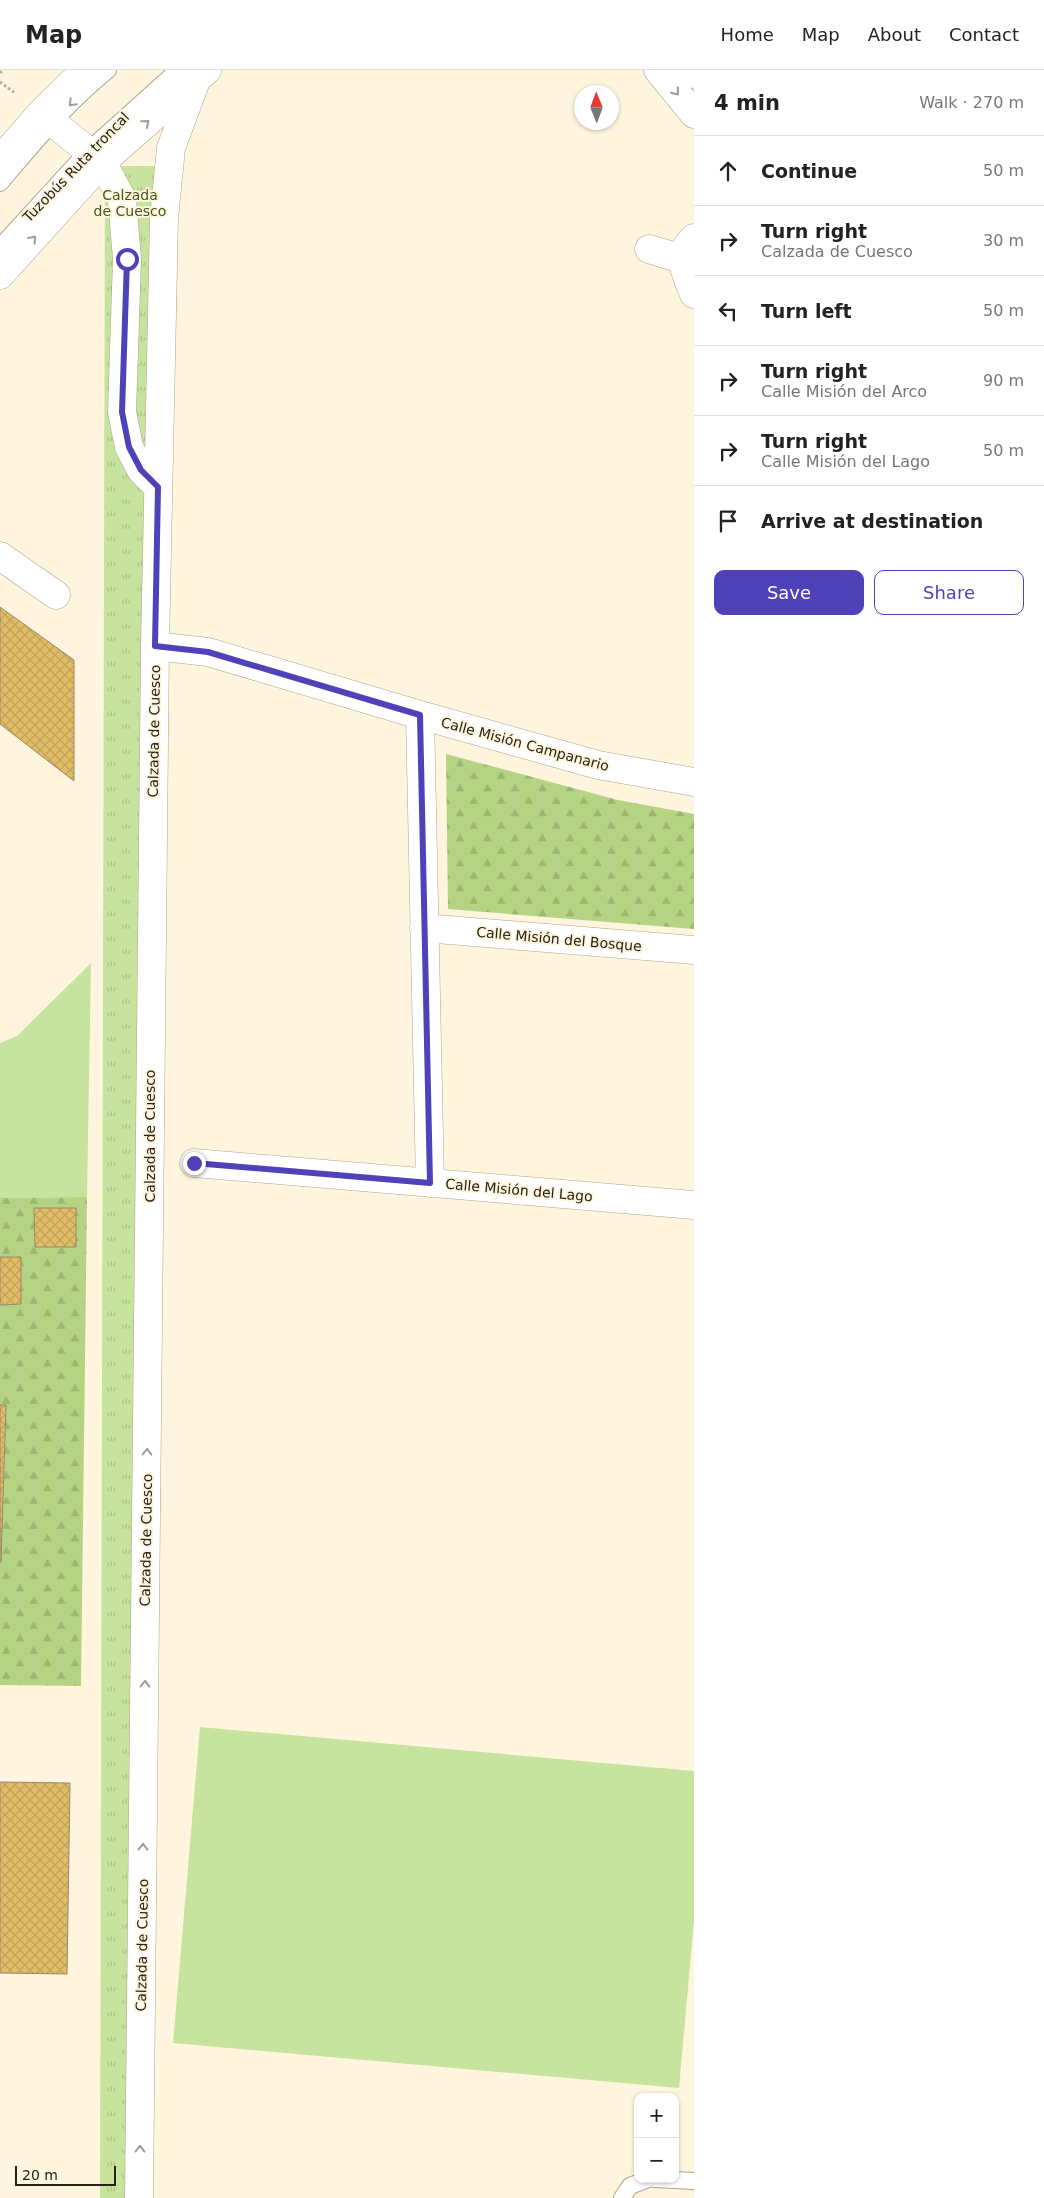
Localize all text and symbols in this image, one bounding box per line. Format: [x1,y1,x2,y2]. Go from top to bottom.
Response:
text: Map [25,21,82,49]
text: Home [721,24,774,45]
text: Map [802,24,840,45]
text: About [868,24,921,45]
text: Contact [949,24,1019,45]
north arrow [574,85,619,130]
one-way arrow [670,86,678,95]
text: 4 min [714,91,780,115]
text: Walk · 270 m [919,93,1024,112]
one-way arrow [68,97,77,106]
street label: Tuzobús Ruta troncal [19,109,132,226]
one-way arrow [141,120,150,129]
icon: ahead [714,157,742,185]
text: Continue [761,160,857,182]
text: 50 m [983,161,1024,180]
park label: Calzada de Cuesco [94,187,166,219]
text: Turn right [761,220,867,242]
icon: right [714,227,742,255]
text: 30 m [983,231,1024,250]
one-way arrow [27,236,36,245]
text: Calzada de Cuesco [761,242,913,261]
route start [116,248,139,271]
icon: left [714,297,742,325]
text: Turn left [761,300,852,322]
text: 50 m [983,301,1024,320]
text: Turn right [761,360,867,382]
icon: right [714,367,742,395]
text: 90 m [983,371,1024,390]
text: Calle Misión del Arco [761,382,927,401]
text: Turn right [761,430,867,452]
icon: right [714,437,742,465]
text: 50 m [983,441,1024,460]
text: Calle Misión del Lago [761,452,930,471]
icon: arrive [714,507,742,535]
text: Arrive at destination [761,510,983,532]
button: Save [714,570,864,615]
button: Share [874,570,1024,615]
street label: Calzada de Cuesco [145,664,163,798]
street label: Calle Misión Campanario [439,714,611,774]
street label: Calle Misión del Bosque [476,924,642,954]
street label: Calzada de Cuesco [142,1070,158,1202]
route end [183,1152,206,1175]
street label: Calle Misión del Lago [445,1176,593,1204]
one-way arrow [142,1448,153,1456]
street label: Calzada de Cuesco [137,1473,155,1607]
one-way arrow [140,1680,150,1688]
one-way arrow [138,1843,148,1850]
street label: Calzada de Cuesco [133,1878,151,2012]
map controls [634,2093,679,2183]
button: + [634,2093,679,2138]
button: − [634,2138,679,2183]
one-way arrow [134,2145,145,2153]
scale bar [15,2163,116,2186]
text: 20 m [22,2167,58,2183]

